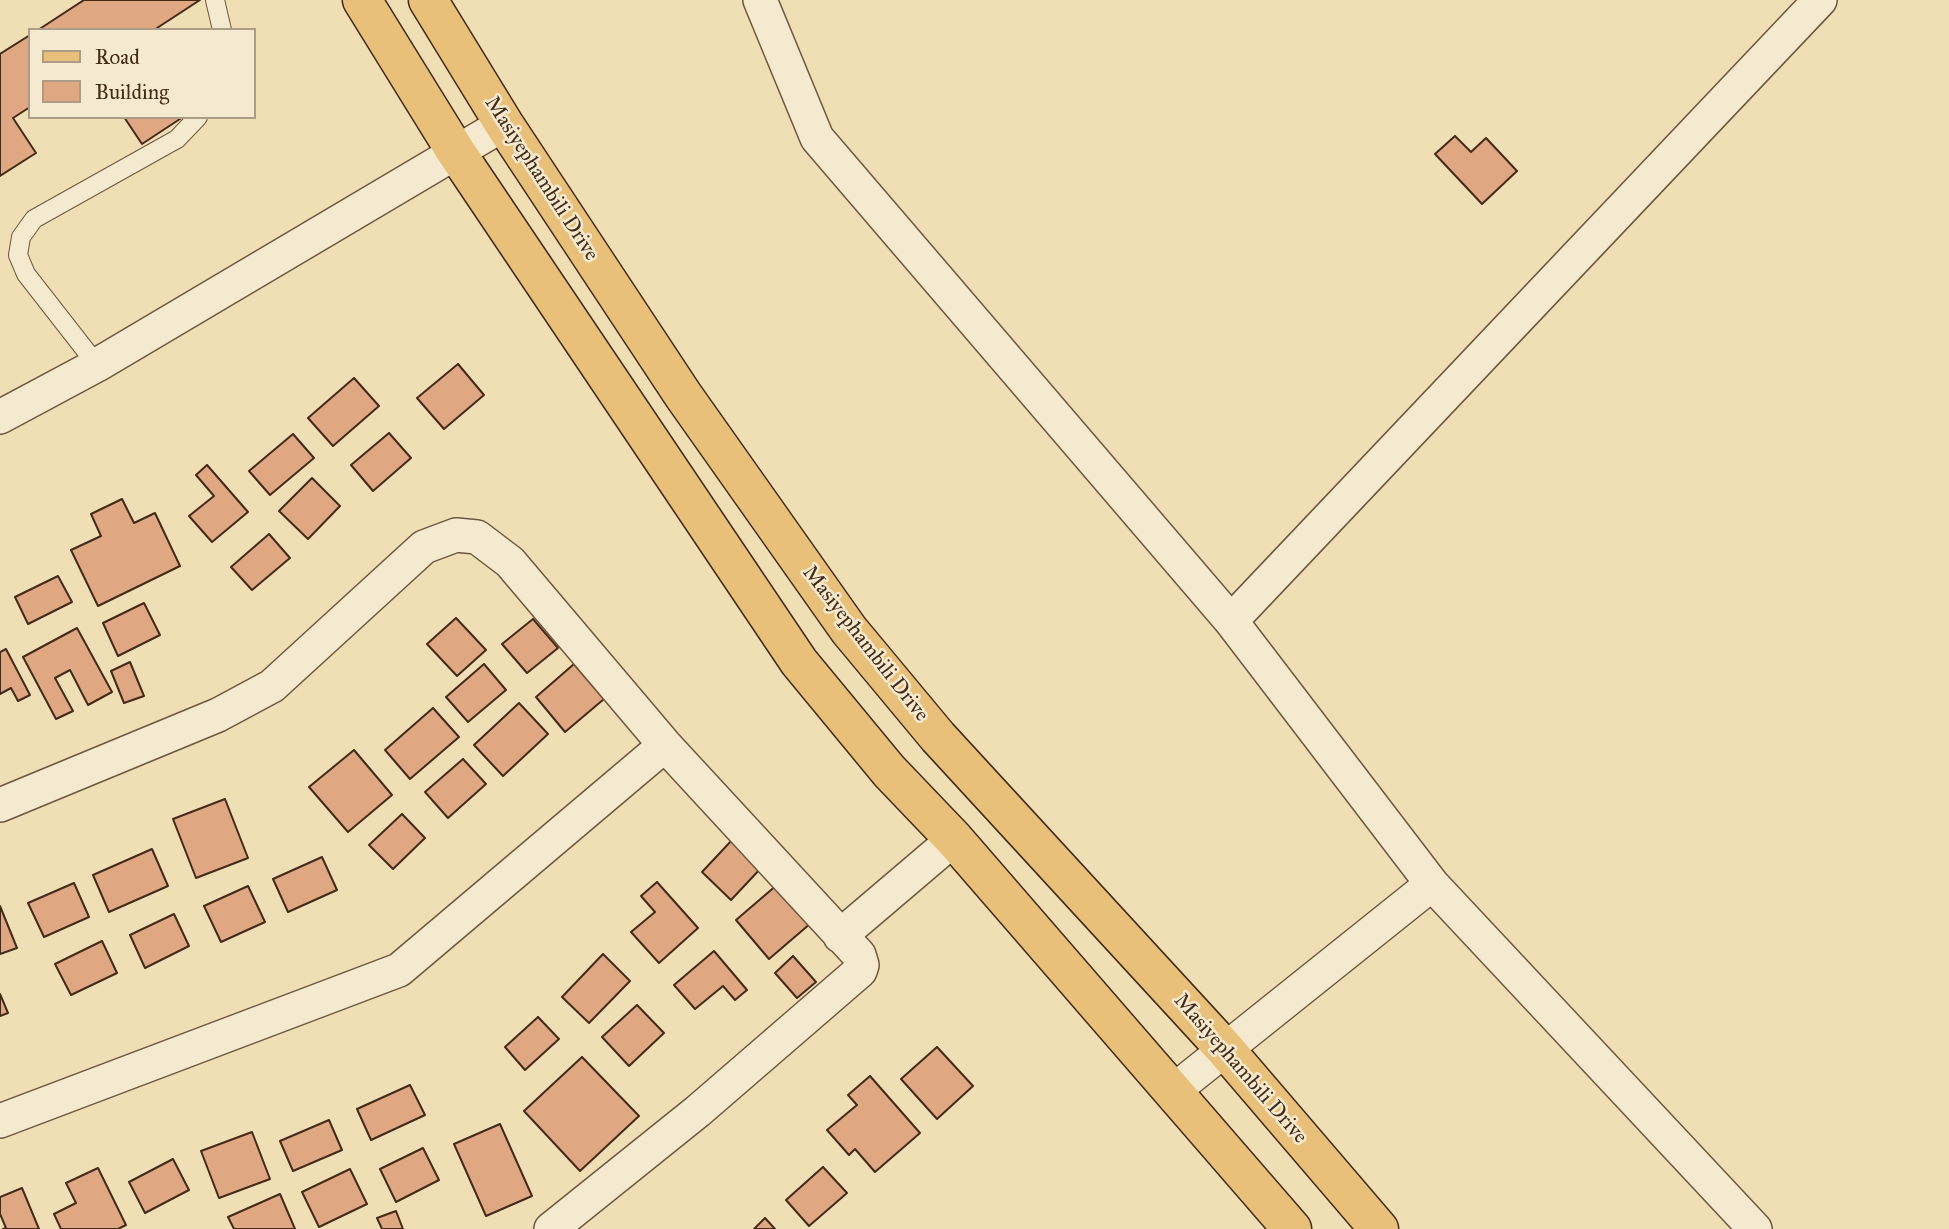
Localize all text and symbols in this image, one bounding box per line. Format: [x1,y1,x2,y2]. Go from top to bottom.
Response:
legend [28,28,256,119]
text: Road [95,44,140,70]
text: Building [95,79,169,105]
street label: Masiyephambili Drive [478,92,604,266]
street label: Masiyephambili Drive [796,561,934,727]
street label: Masiyephambili Drive [1168,989,1312,1149]

